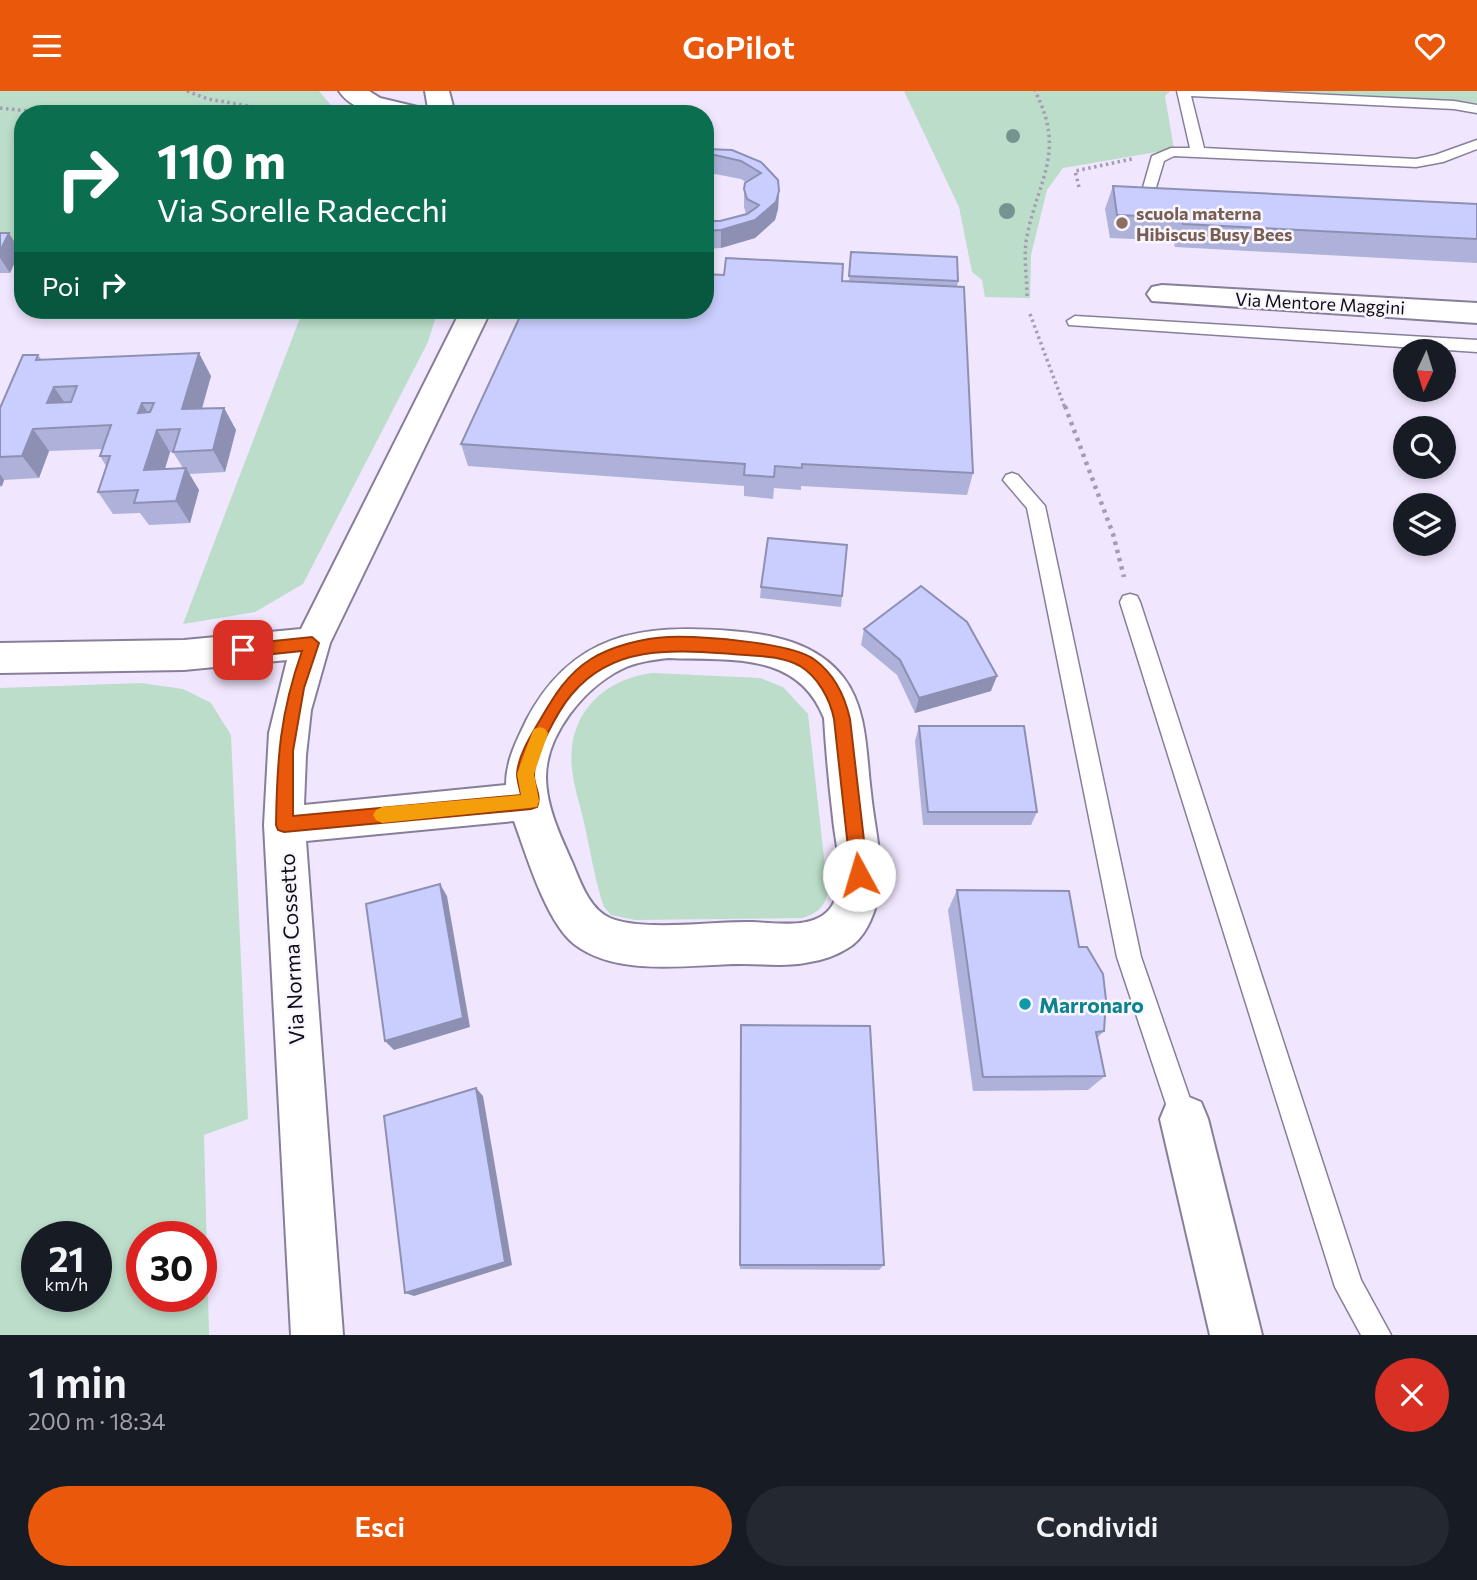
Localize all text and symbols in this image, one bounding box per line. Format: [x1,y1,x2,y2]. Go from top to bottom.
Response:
text: GoPilot [682,26,795,66]
icon: menu [28,27,66,65]
icon: heart [1411,27,1449,65]
text: 110 m [157,129,286,189]
icon: right [42,133,133,224]
text: Via Sorelle Radecchi [157,189,448,229]
place label: scuola materna Hibiscus Busy Bees [1136,202,1292,245]
marker: scuola materna Hibiscus Busy Bees [1114,215,1130,231]
icon: right [94,266,132,304]
text: Poi [42,270,80,301]
street label: Via Mentore Maggini [1234,288,1406,318]
north arrow [1393,339,1456,403]
map controls [1393,339,1456,556]
button: search [1393,416,1456,479]
button: layers [1393,493,1456,556]
pin [213,620,273,680]
icon: arrive [224,631,262,669]
position arrow [822,838,896,912]
street label: Via Norma Cossetto [274,853,308,1045]
place label: Marronaro [1039,992,1144,1017]
marker: Marronaro [1017,996,1033,1012]
speed limit sign: 30 [126,1221,217,1312]
text: 21 [49,1236,84,1279]
text: km/h [45,1273,88,1295]
text: 1 min [28,1355,127,1407]
button: close [1375,1358,1449,1432]
text: 200 m · 18:34 [28,1407,166,1435]
button: Esci [28,1486,732,1566]
button: Condividi [746,1486,1449,1566]

